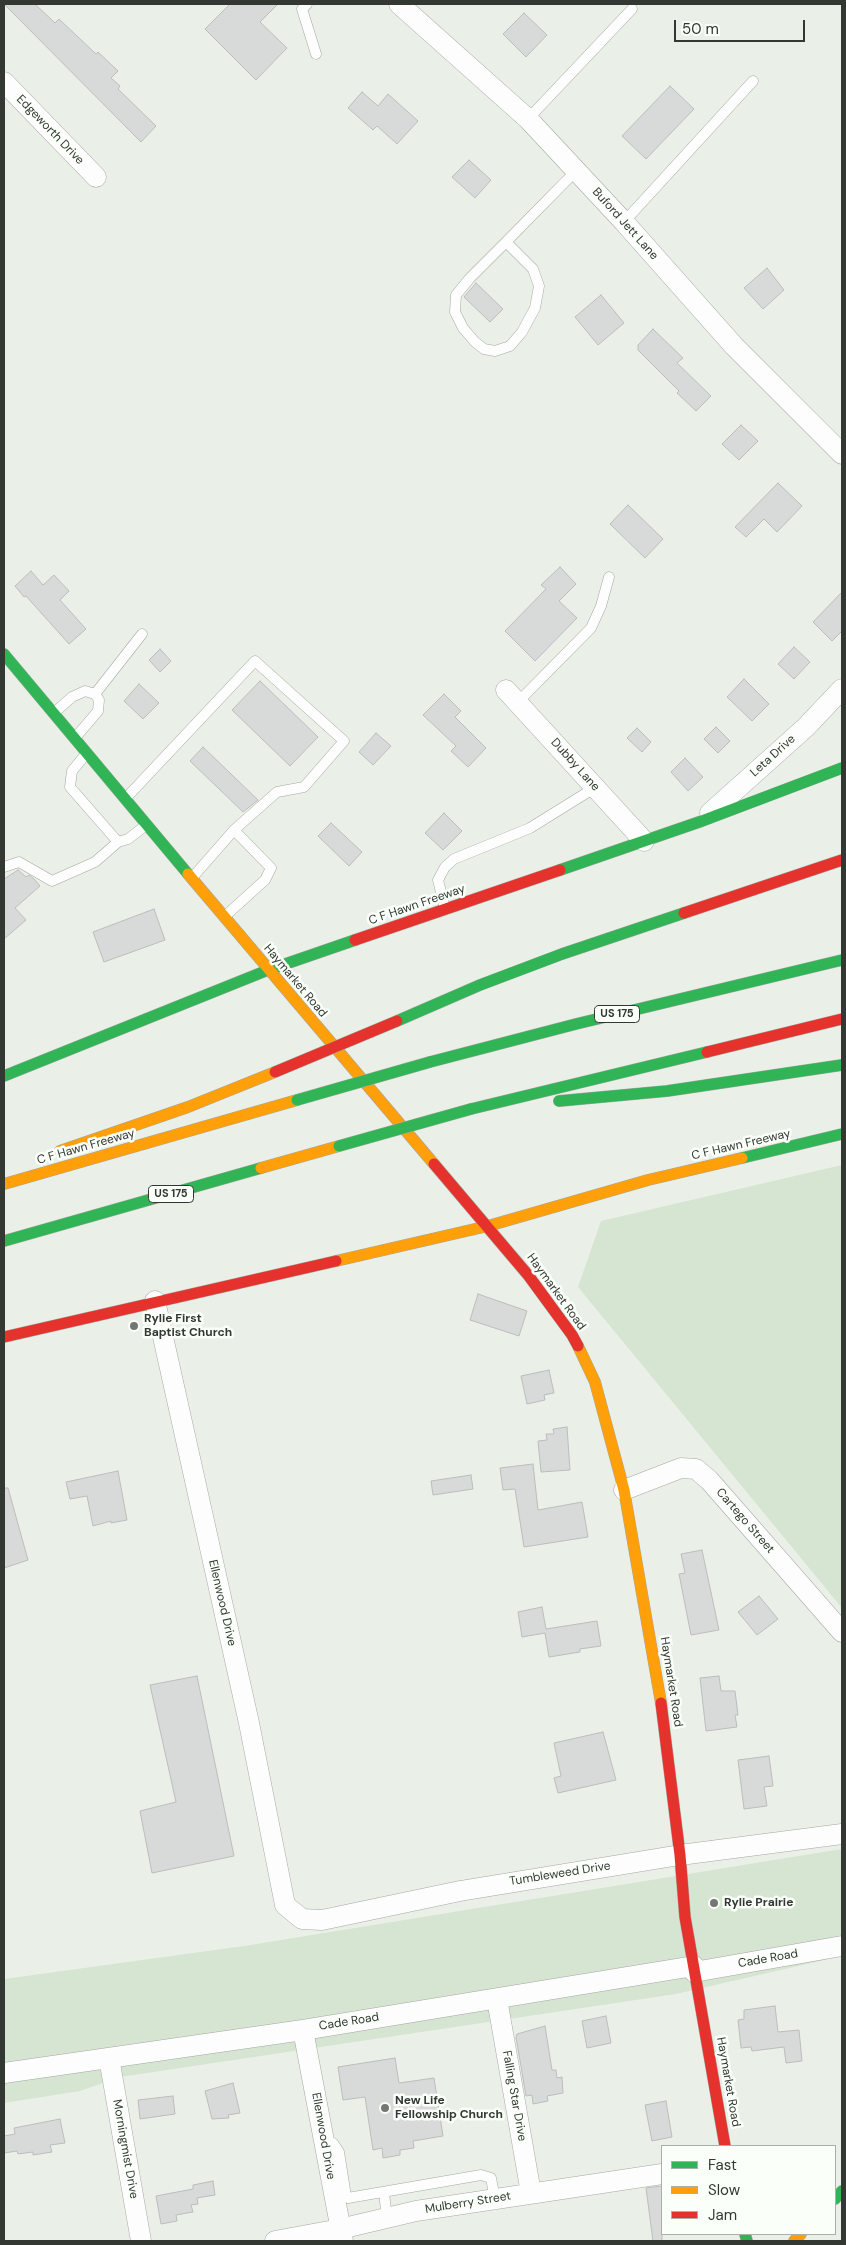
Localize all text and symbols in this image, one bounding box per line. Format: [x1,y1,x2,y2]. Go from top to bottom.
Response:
scale bar [676,10,807,42]
text: 50 m [682,19,719,39]
street label: Edgeworth Drive [13,92,87,168]
street label: Buford Jett Lane [589,185,661,263]
street label: Leta Drive [748,732,798,780]
street label: Dubby Lane [548,736,602,794]
street label: C F Hawn Freeway [367,882,467,928]
street label: Haymarket Road [260,942,330,1020]
road number: US 175 [594,1006,640,1022]
street label: C F Hawn Freeway [35,1126,137,1168]
street label: C F Hawn Freeway [690,1127,792,1163]
road number: US 175 [148,1186,194,1202]
street label: Haymarket Road [523,1251,589,1333]
place label: Rylie First Baptist Church [144,1312,232,1340]
marker: Rylie First Baptist Church [128,1320,140,1332]
street label: Cartego Street [713,1485,777,1557]
street label: Ellenwood Drive [205,1558,239,1648]
street label: Haymarket Road [657,1636,685,1728]
street label: Tumbleweed Drive [508,1859,612,1889]
place label: Rylie Prairie [724,1896,793,1910]
marker: Rylie Prairie [708,1897,720,1909]
street label: Cade Road [737,1947,799,1971]
street label: Cade Road [318,2010,380,2034]
street label: Haymarket Road [713,2036,743,2128]
street label: Falling Star Drive [499,2050,529,2142]
street label: Ellenwood Drive [308,2091,338,2181]
place label: New Life Fellowship Church [395,2094,503,2122]
street label: Morningmist Drive [109,2098,141,2200]
marker: New Life Fellowship Church [379,2102,391,2114]
legend [661,2145,836,2235]
text: Fast [708,2155,737,2175]
text: Slow [708,2180,740,2200]
street label: Mulberry Street [424,2189,512,2217]
text: Jam [708,2205,737,2225]

